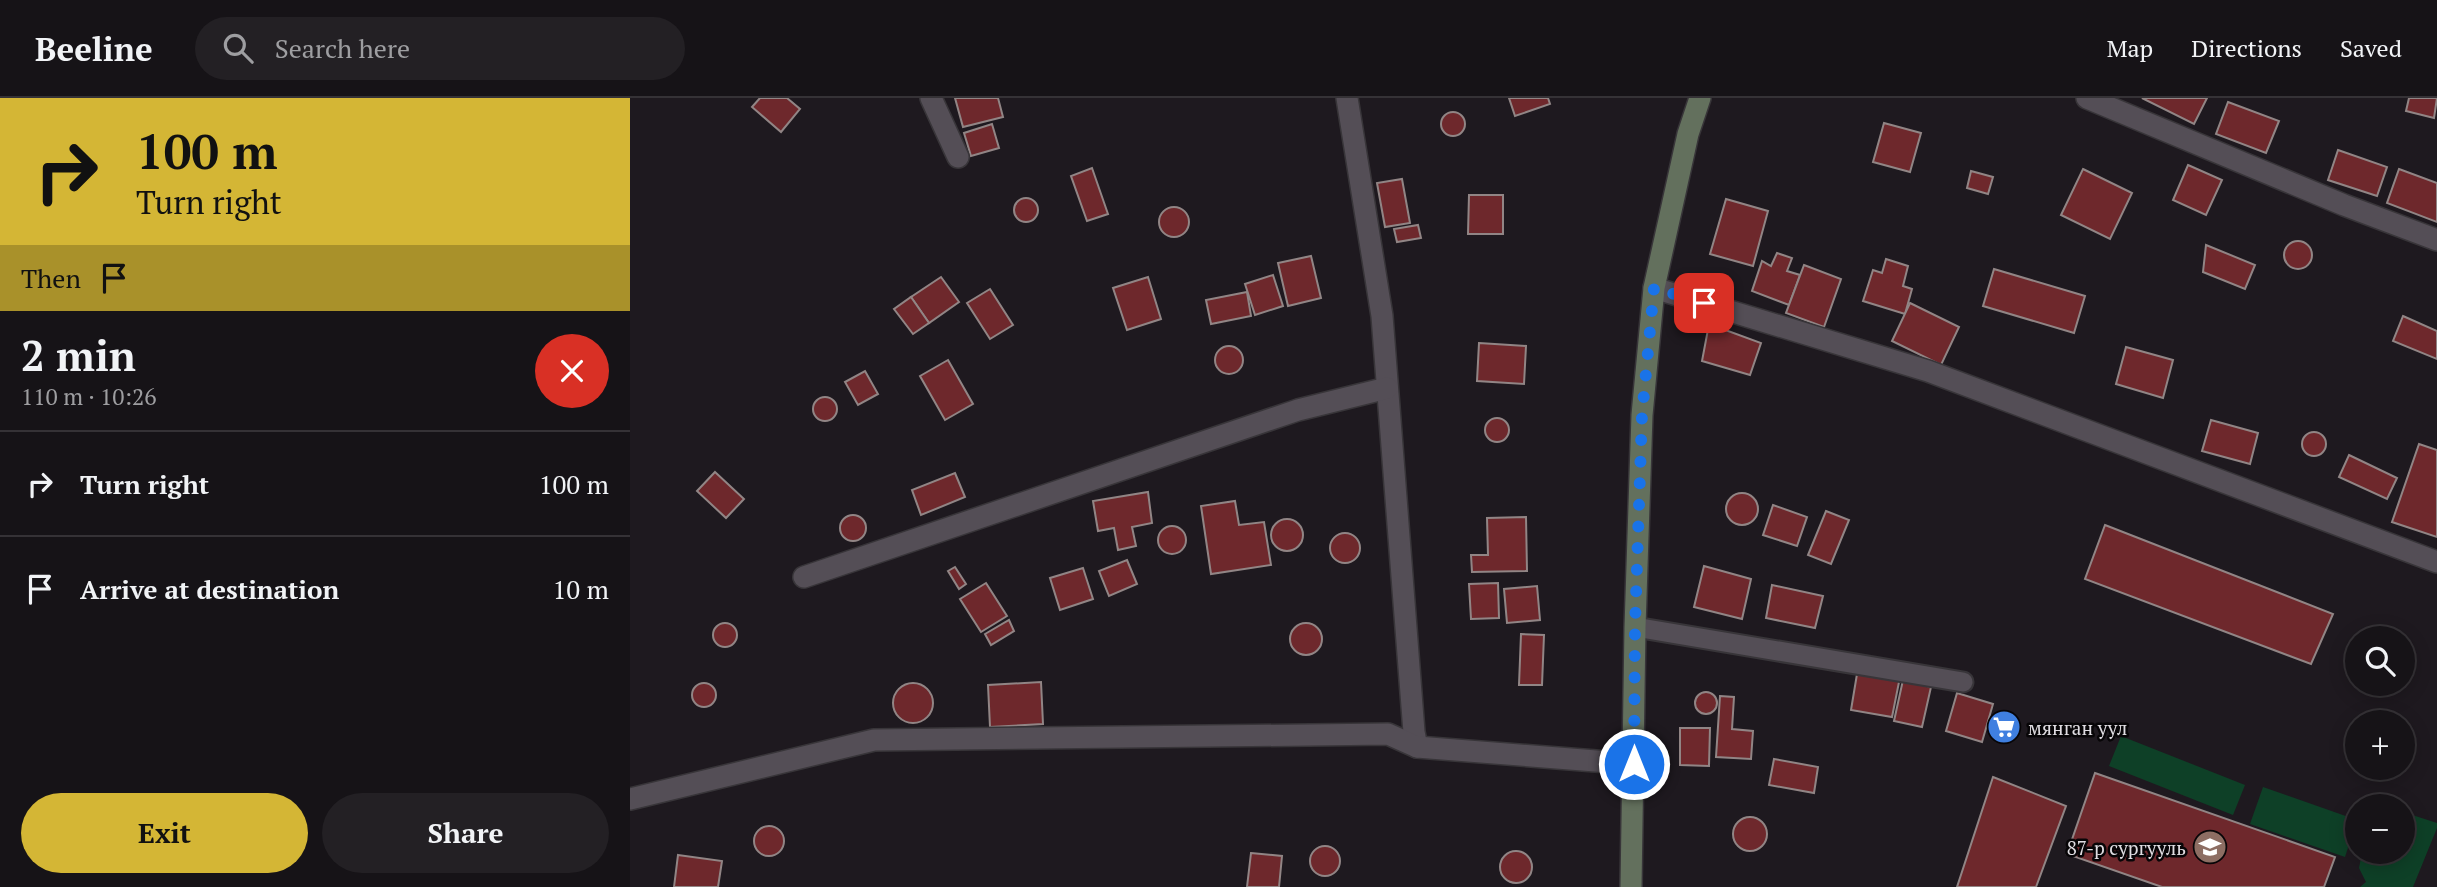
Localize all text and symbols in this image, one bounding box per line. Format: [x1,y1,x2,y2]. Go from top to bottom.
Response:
search box [195,17,685,80]
text: Beeline [35,27,153,70]
icon: search [219,29,257,67]
text: Search here [275,31,410,65]
text: Map [2107,32,2153,64]
text: Directions [2191,32,2302,64]
text: Saved [2340,32,2402,64]
text: 100 m [136,118,278,183]
icon: right [21,126,112,217]
text: Turn right [136,181,282,223]
icon: arrive [95,259,133,297]
text: Then [21,261,81,295]
pin [1674,273,1734,333]
icon: arrive [1685,284,1723,322]
text: 2 min [21,327,136,383]
button: close [535,334,609,408]
text: 110 m · 10:26 [21,381,156,412]
icon: right [21,465,59,503]
text: Turn right [80,467,209,501]
text: 100 m [539,467,609,501]
icon: arrive [21,570,59,608]
text: Arrive at destination [80,572,339,606]
text: 10 m [553,572,609,606]
map controls [2345,626,2415,864]
button: search [2345,626,2415,696]
supermarket icon: мянган уул [1985,708,2023,746]
button: + [2345,710,2415,780]
place label: мянган уул [2028,715,2127,740]
position arrow [1597,727,1671,801]
button: Exit [21,793,308,873]
button: Share [322,793,609,873]
button: − [2345,794,2415,864]
school or university icon: 87-р сургууль [2191,828,2229,866]
place label: 87-р сургууль [2067,835,2186,860]

